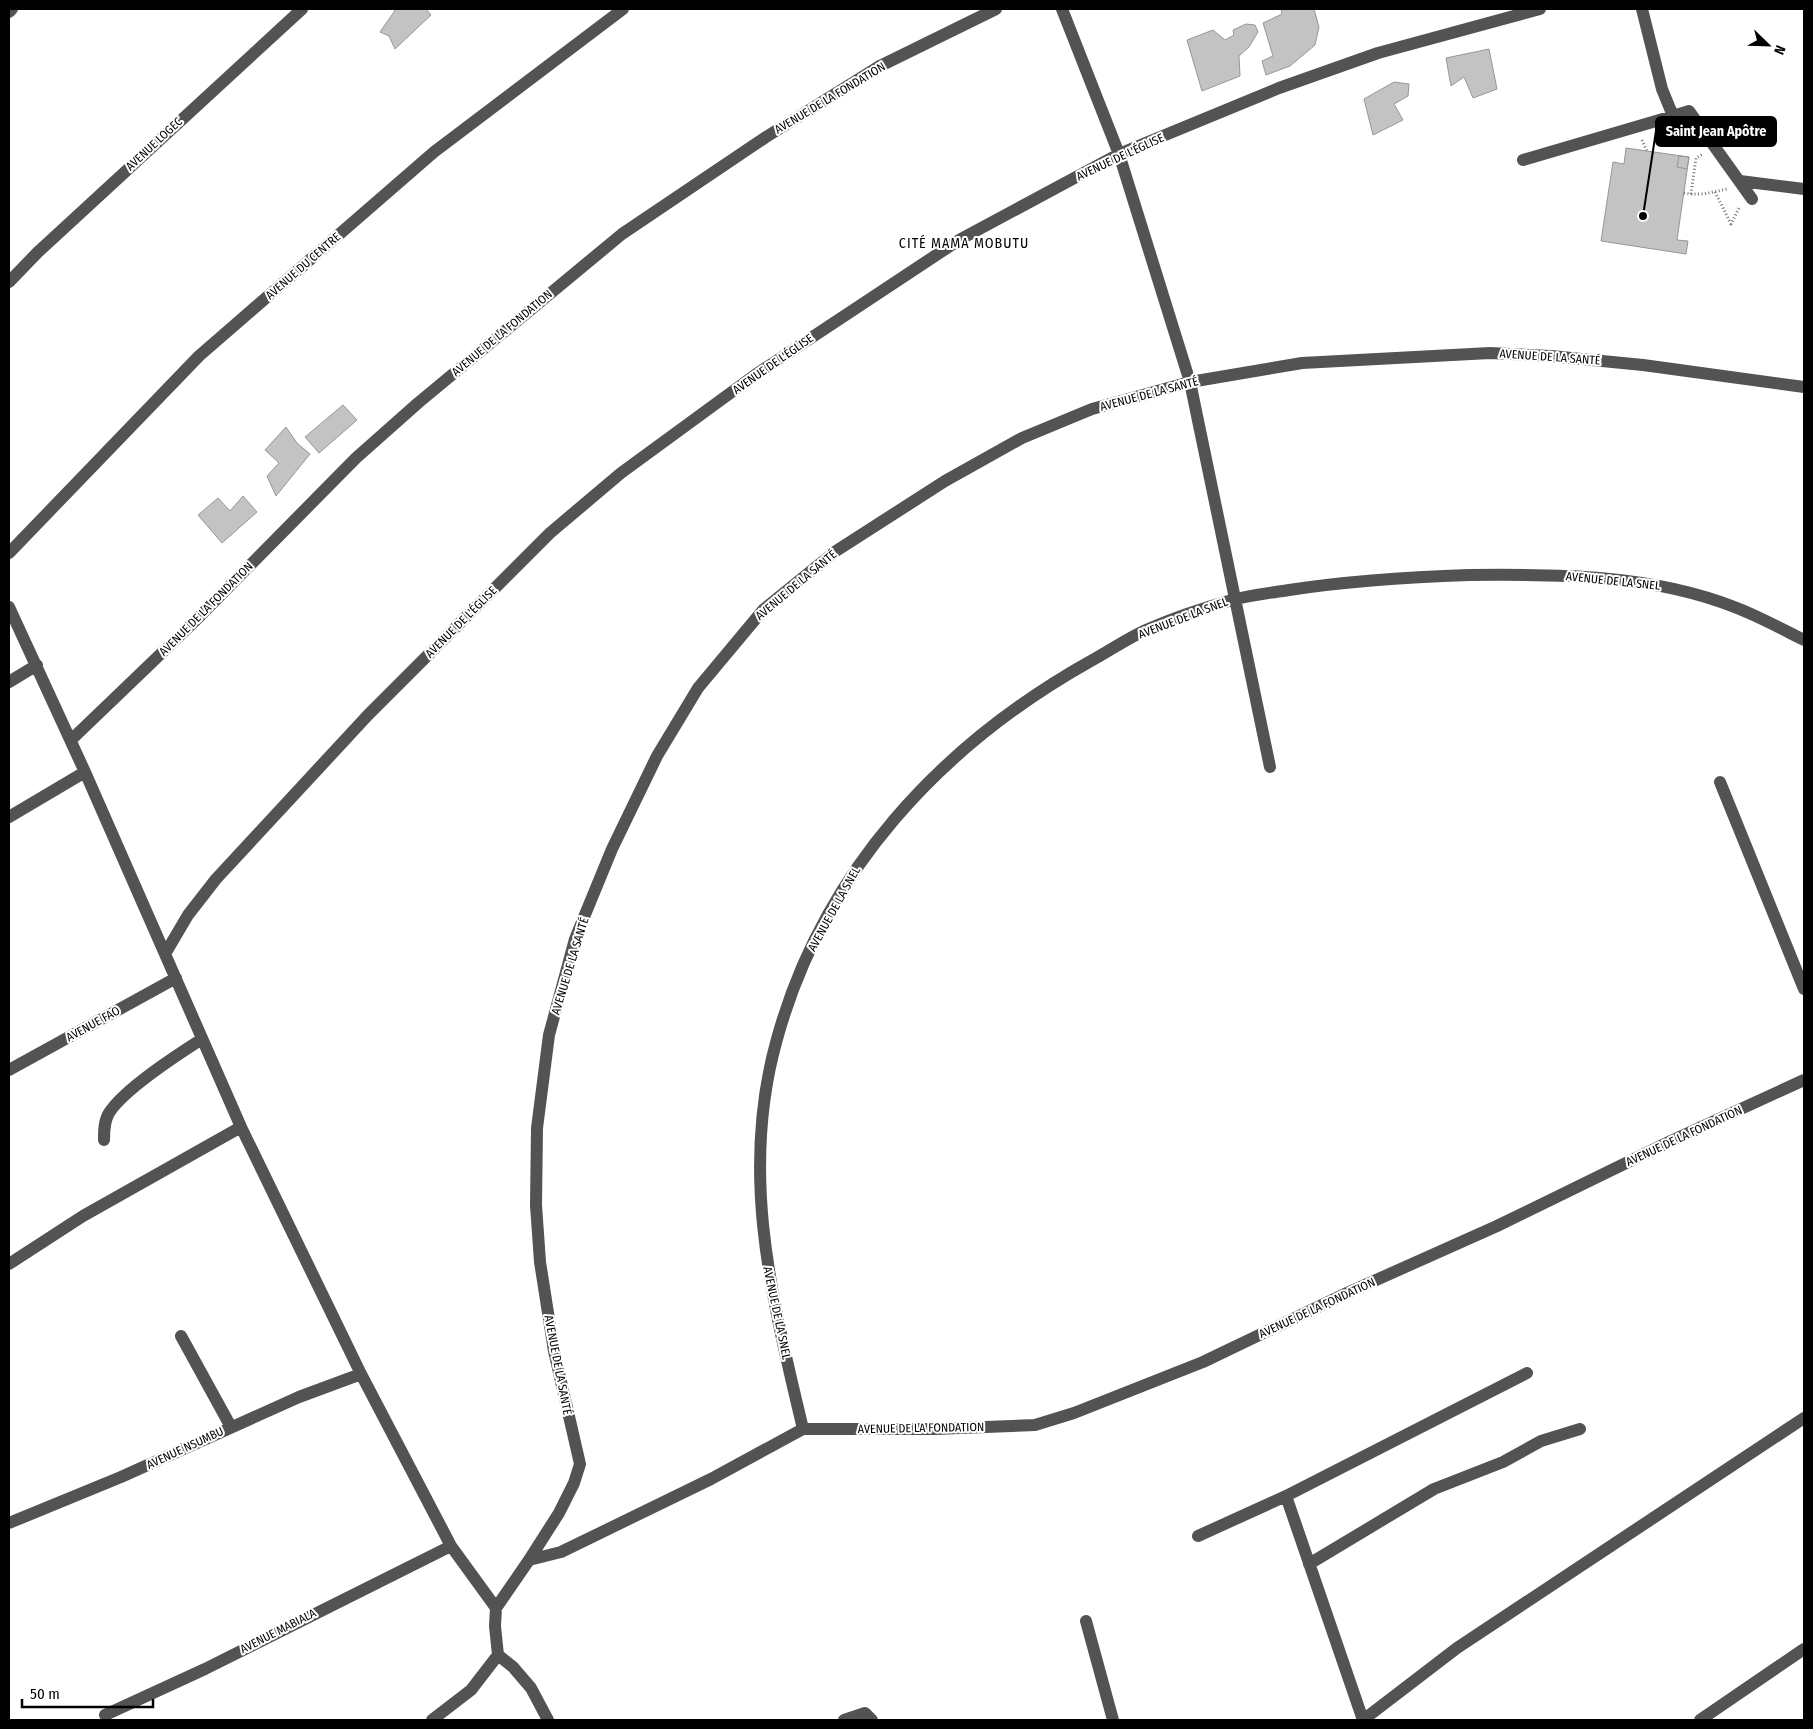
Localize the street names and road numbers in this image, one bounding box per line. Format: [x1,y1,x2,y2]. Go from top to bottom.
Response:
street label: AVENUE DE LA FONDATION [772,59,888,137]
street label: AVENUE LOGEC [123,115,185,173]
street label: AVENUE DE L'ÉGLISE [1074,130,1166,183]
street label: AVENUE DU CENTRE [263,230,343,302]
street label: AVENUE DE LA FONDATION [449,287,555,379]
street label: AVENUE DE L'ÉGLISE [729,330,816,397]
street label: AVENUE DE LA SANTÉ [1499,345,1601,368]
street label: AVENUE DE LA SANTÉ [1098,373,1200,414]
street label: AVENUE DE LA SANTÉ [752,546,840,623]
street label: AVENUE DE LA FONDATION [156,559,256,659]
street label: AVENUE DE LA SNEL [1565,569,1662,593]
street label: AVENUE DE L'ÉGLISE [422,582,500,661]
street label: AVENUE DE LA SNEL [1136,594,1230,642]
street label: AVENUE DE LA SNEL [805,864,863,954]
street label: AVENUE DE LA SANTÉ [548,915,592,1016]
street label: AVENUE FAO [64,1004,122,1044]
street label: AVENUE DE LA FONDATION [1624,1103,1744,1169]
street label: AVENUE DE LA SNEL [760,1265,794,1361]
street label: AVENUE DE LA FONDATION [1257,1275,1377,1341]
street label: AVENUE DE LA SANTÉ [541,1314,576,1416]
street label: AVENUE DE LA FONDATION [858,1420,984,1436]
street label: AVENUE NSUMBU [144,1424,226,1472]
street label: AVENUE MABIALA [238,1606,319,1656]

